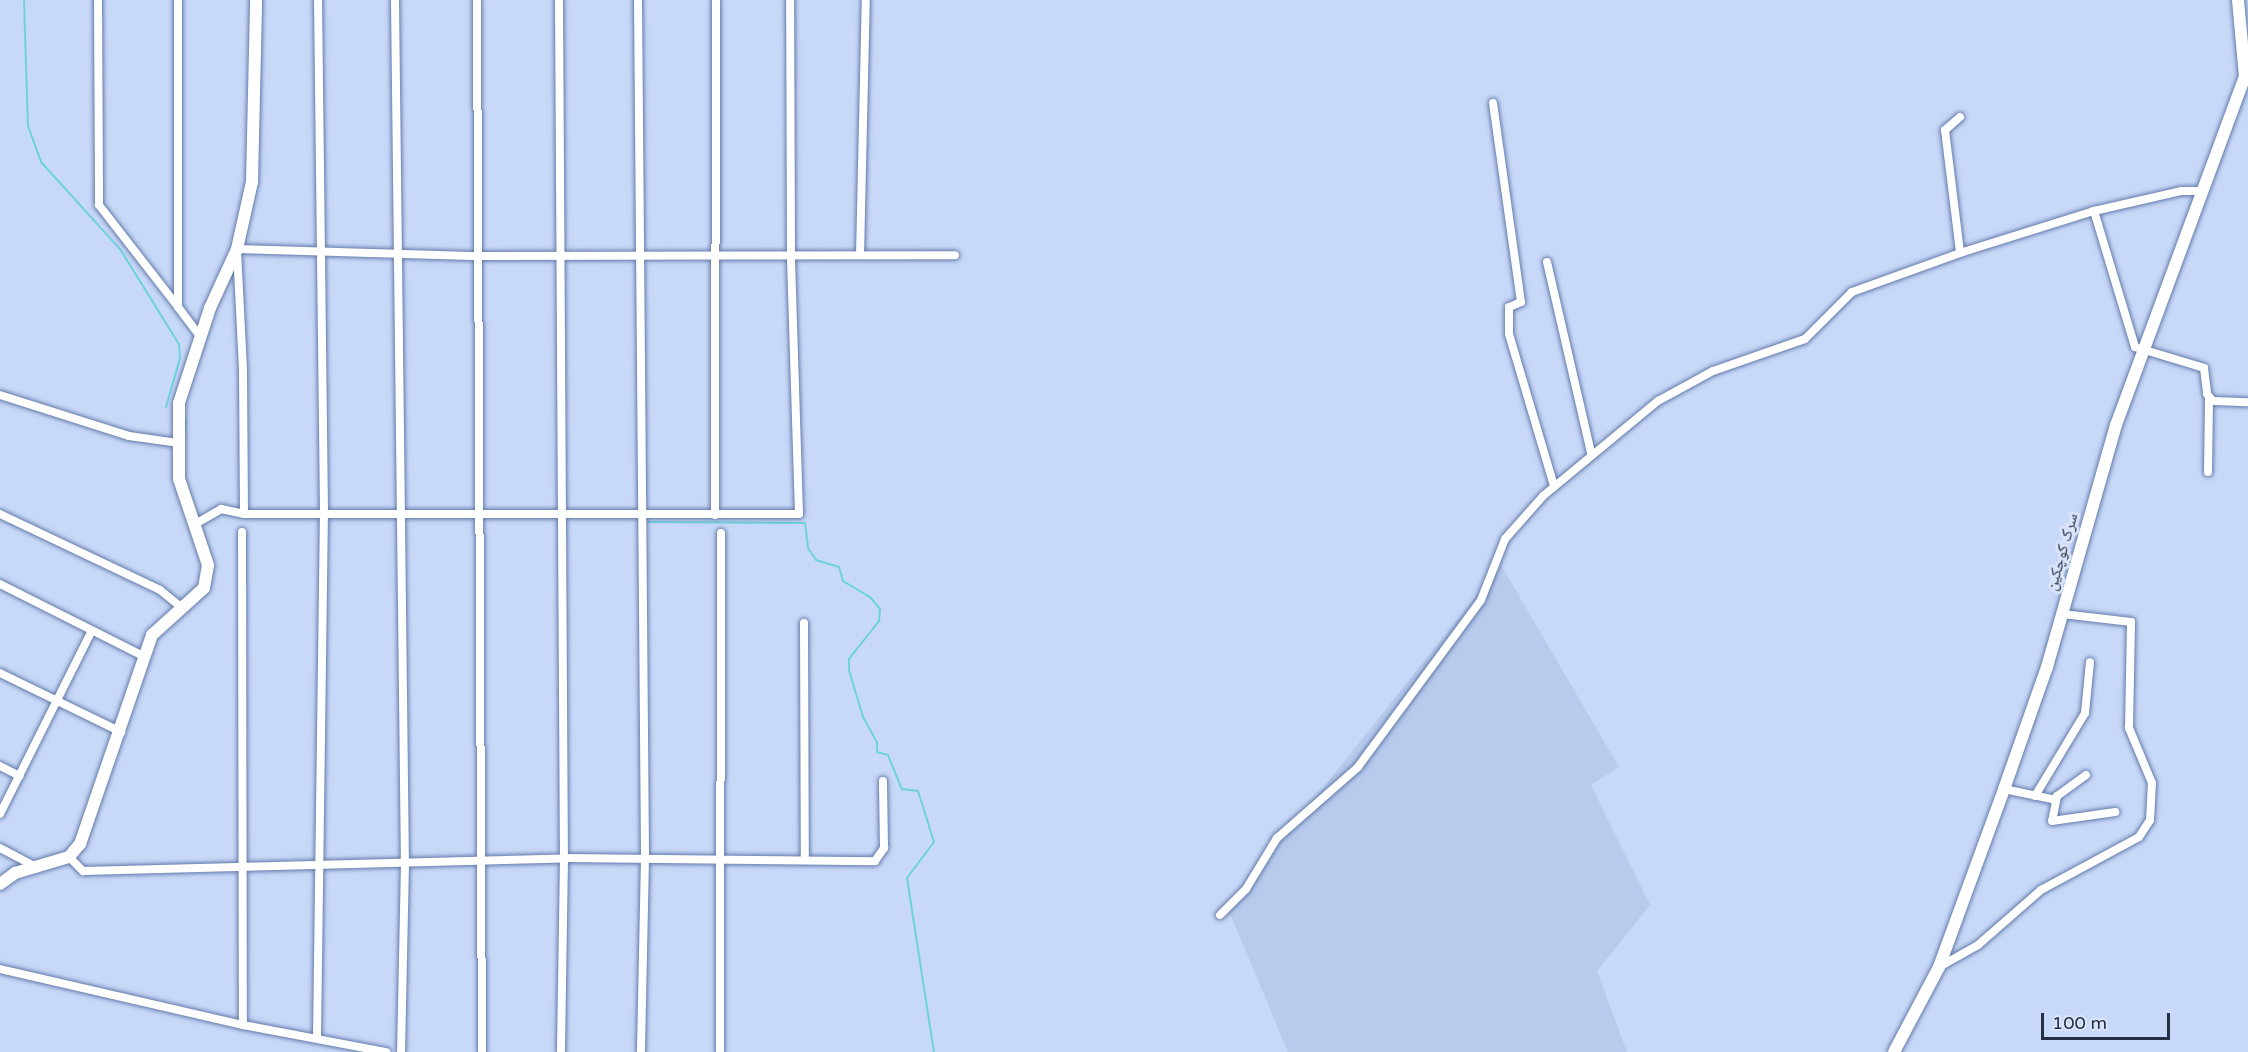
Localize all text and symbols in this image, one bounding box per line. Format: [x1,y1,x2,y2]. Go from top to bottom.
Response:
street label: سرک کوچکین [2042,511,2082,593]
scale bar [2044,1001,2173,1039]
text: 100 m [2052,1012,2107,1034]

